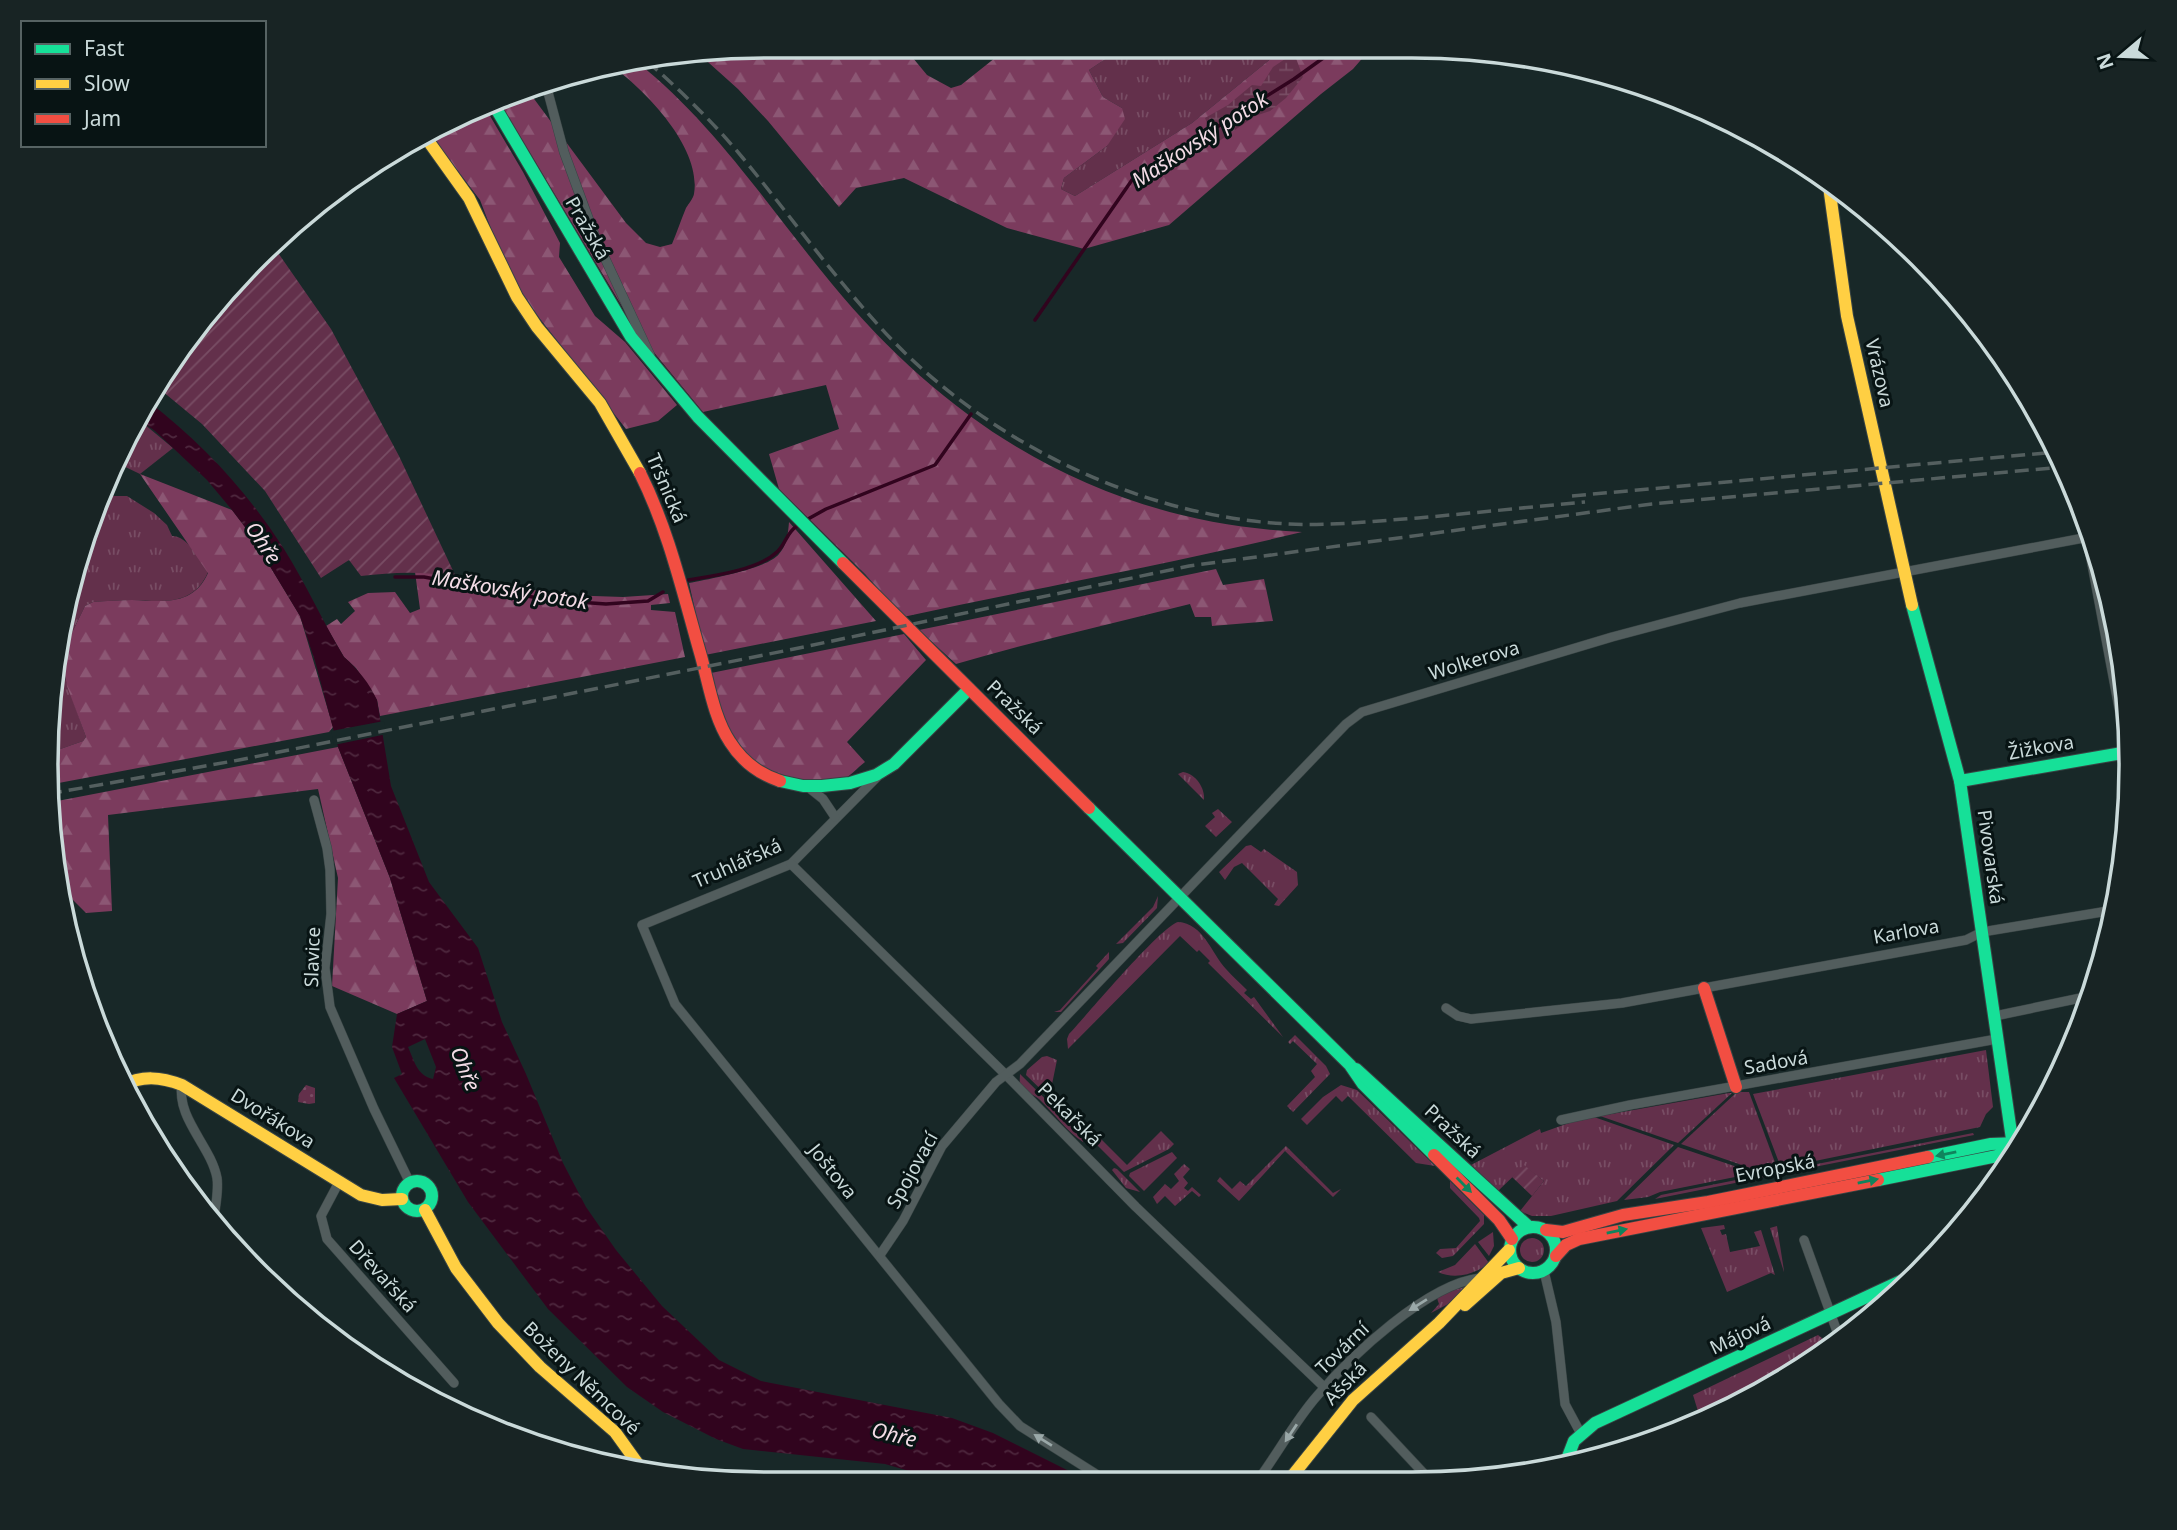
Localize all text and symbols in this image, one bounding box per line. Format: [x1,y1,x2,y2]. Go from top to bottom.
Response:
legend [21,21,266,147]
north arrow [2086,21,2156,91]
text: Fast [84,34,125,62]
text: N [2090,50,2120,73]
text: Slow [84,69,130,97]
water label: Maškovský potok [1126,84,1275,194]
text: Jam [82,104,121,132]
street label: Pražská [560,192,616,264]
street label: Vrázova [1859,336,1901,410]
street label: Tršnická [641,449,693,527]
water label: Ohře [239,516,288,569]
water label: Maškovský potok [430,563,592,615]
street label: Wolkerova [1426,634,1522,686]
street label: Pražská [981,674,1049,740]
street label: Žižkova [2006,728,2076,766]
street label: Pivovarská [1971,808,2011,906]
street label: Truhlářská [689,832,785,894]
street label: Karlova [1871,912,1941,950]
street label: Slavice [298,926,326,988]
water label: Ohře [444,1042,487,1095]
street label: Sadová [1742,1044,1810,1080]
street label: Pekařská [1032,1076,1108,1152]
street label: Dvořákova [226,1082,320,1154]
street label: Pražská [1419,1098,1487,1164]
street label: Spojovací [880,1126,944,1213]
street label: Joštova [801,1136,863,1204]
street label: Evropská [1733,1148,1817,1188]
one-way arrow [1935,1148,1957,1159]
one-way arrow [1857,1176,1879,1187]
one-way arrow [1456,1177,1473,1194]
one-way arrow [1606,1226,1628,1237]
street label: Dřevařská [343,1234,423,1318]
one-way arrow [1409,1299,1428,1312]
street label: Májová [1705,1310,1775,1360]
street label: Boženy Němcové [518,1315,646,1441]
street label: Tovární [1310,1315,1375,1380]
street label: Ašská [1318,1356,1372,1410]
water label: Ohře [869,1415,920,1453]
one-way arrow [1285,1424,1298,1443]
one-way arrow [1033,1434,1052,1447]

